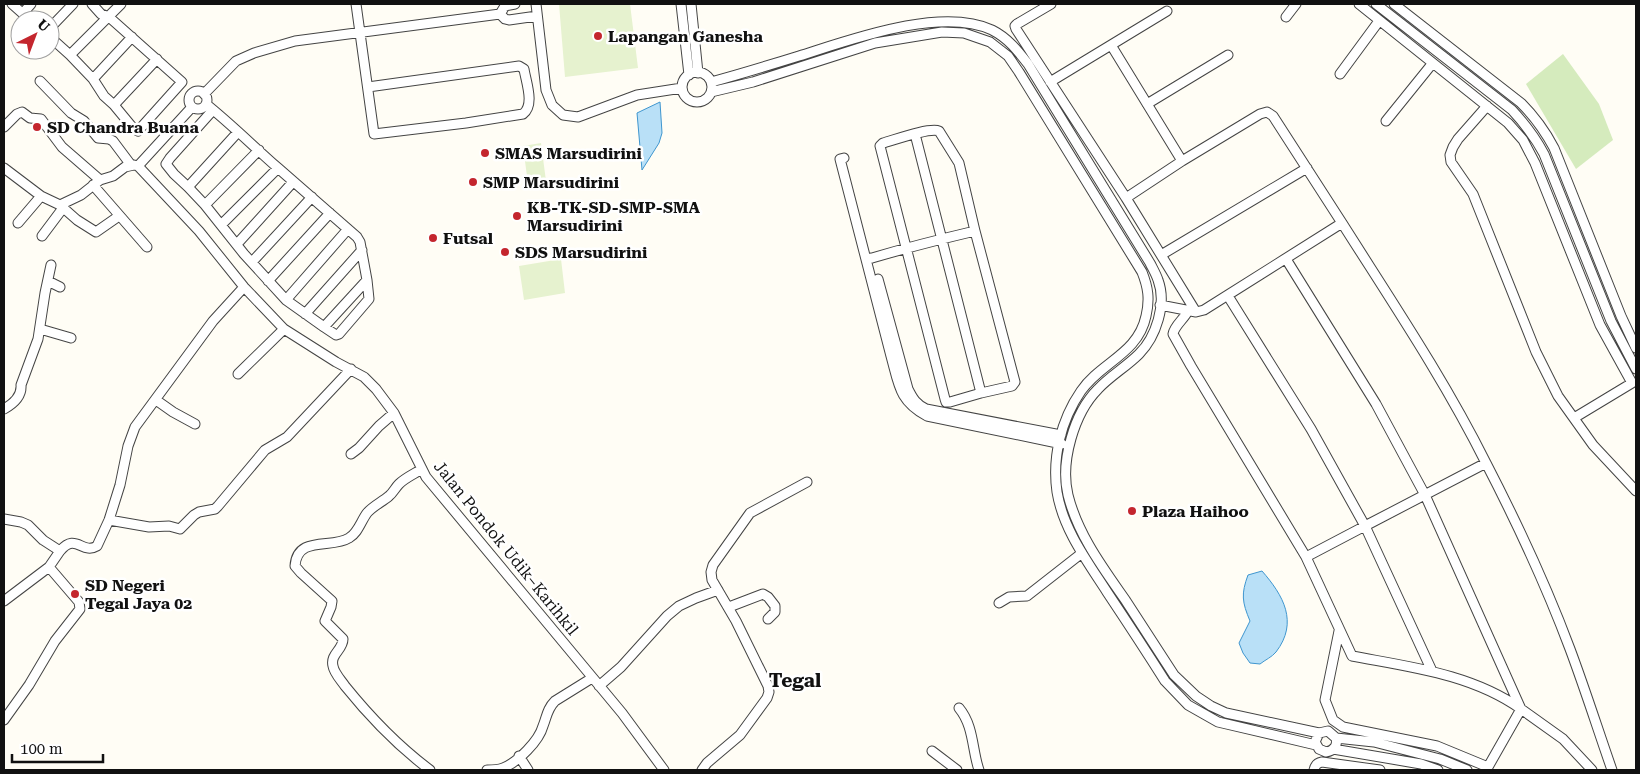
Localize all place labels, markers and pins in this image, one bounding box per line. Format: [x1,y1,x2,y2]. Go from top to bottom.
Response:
place label: Lapangan Ganesha [608,27,763,46]
marker: Lapangan Ganesha [592,30,604,42]
place label: SD Chandra Buana [47,118,199,137]
marker: SD Chandra Buana [31,121,43,133]
place label: SMAS Marsudirini [495,144,643,163]
marker: SMAS Marsudirini [479,147,491,159]
place label: SMP Marsudirini [483,173,620,192]
marker: SMP Marsudirini [467,176,479,188]
place label: KB-TK-SD-SMP-SMA Marsudirini [527,198,700,235]
marker: KB-TK-SD-SMP-SMA Marsudirini [511,210,523,222]
place label: Futsal [443,229,494,248]
marker: Futsal [427,232,439,244]
place label: SDS Marsudirini [515,243,648,262]
marker: SDS Marsudirini [499,246,511,258]
place label: Plaza Haihoo [1142,502,1249,521]
marker: Plaza Haihoo [1126,505,1138,517]
place label: SD Negeri Tegal Jaya 02 [85,576,192,613]
marker: SD Negeri Tegal Jaya 02 [69,588,81,600]

